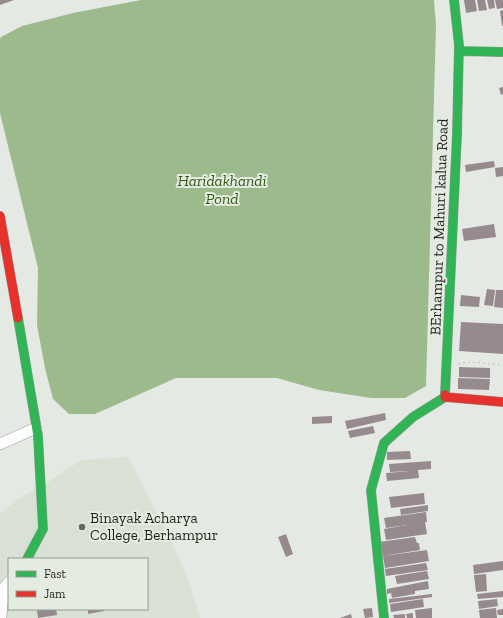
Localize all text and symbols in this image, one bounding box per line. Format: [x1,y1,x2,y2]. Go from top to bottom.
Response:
street label: BErhampur to Mahuri kalua Road [426,118,452,336]
water label: Haridakhandi Pond [177,171,267,208]
place label: Binayak Acharya College, Berhampur [90,509,218,544]
marker: Binayak Acharya College, Berhampur [77,522,87,532]
legend [8,558,148,610]
text: Fast [44,567,67,581]
text: Jam [44,587,66,601]

